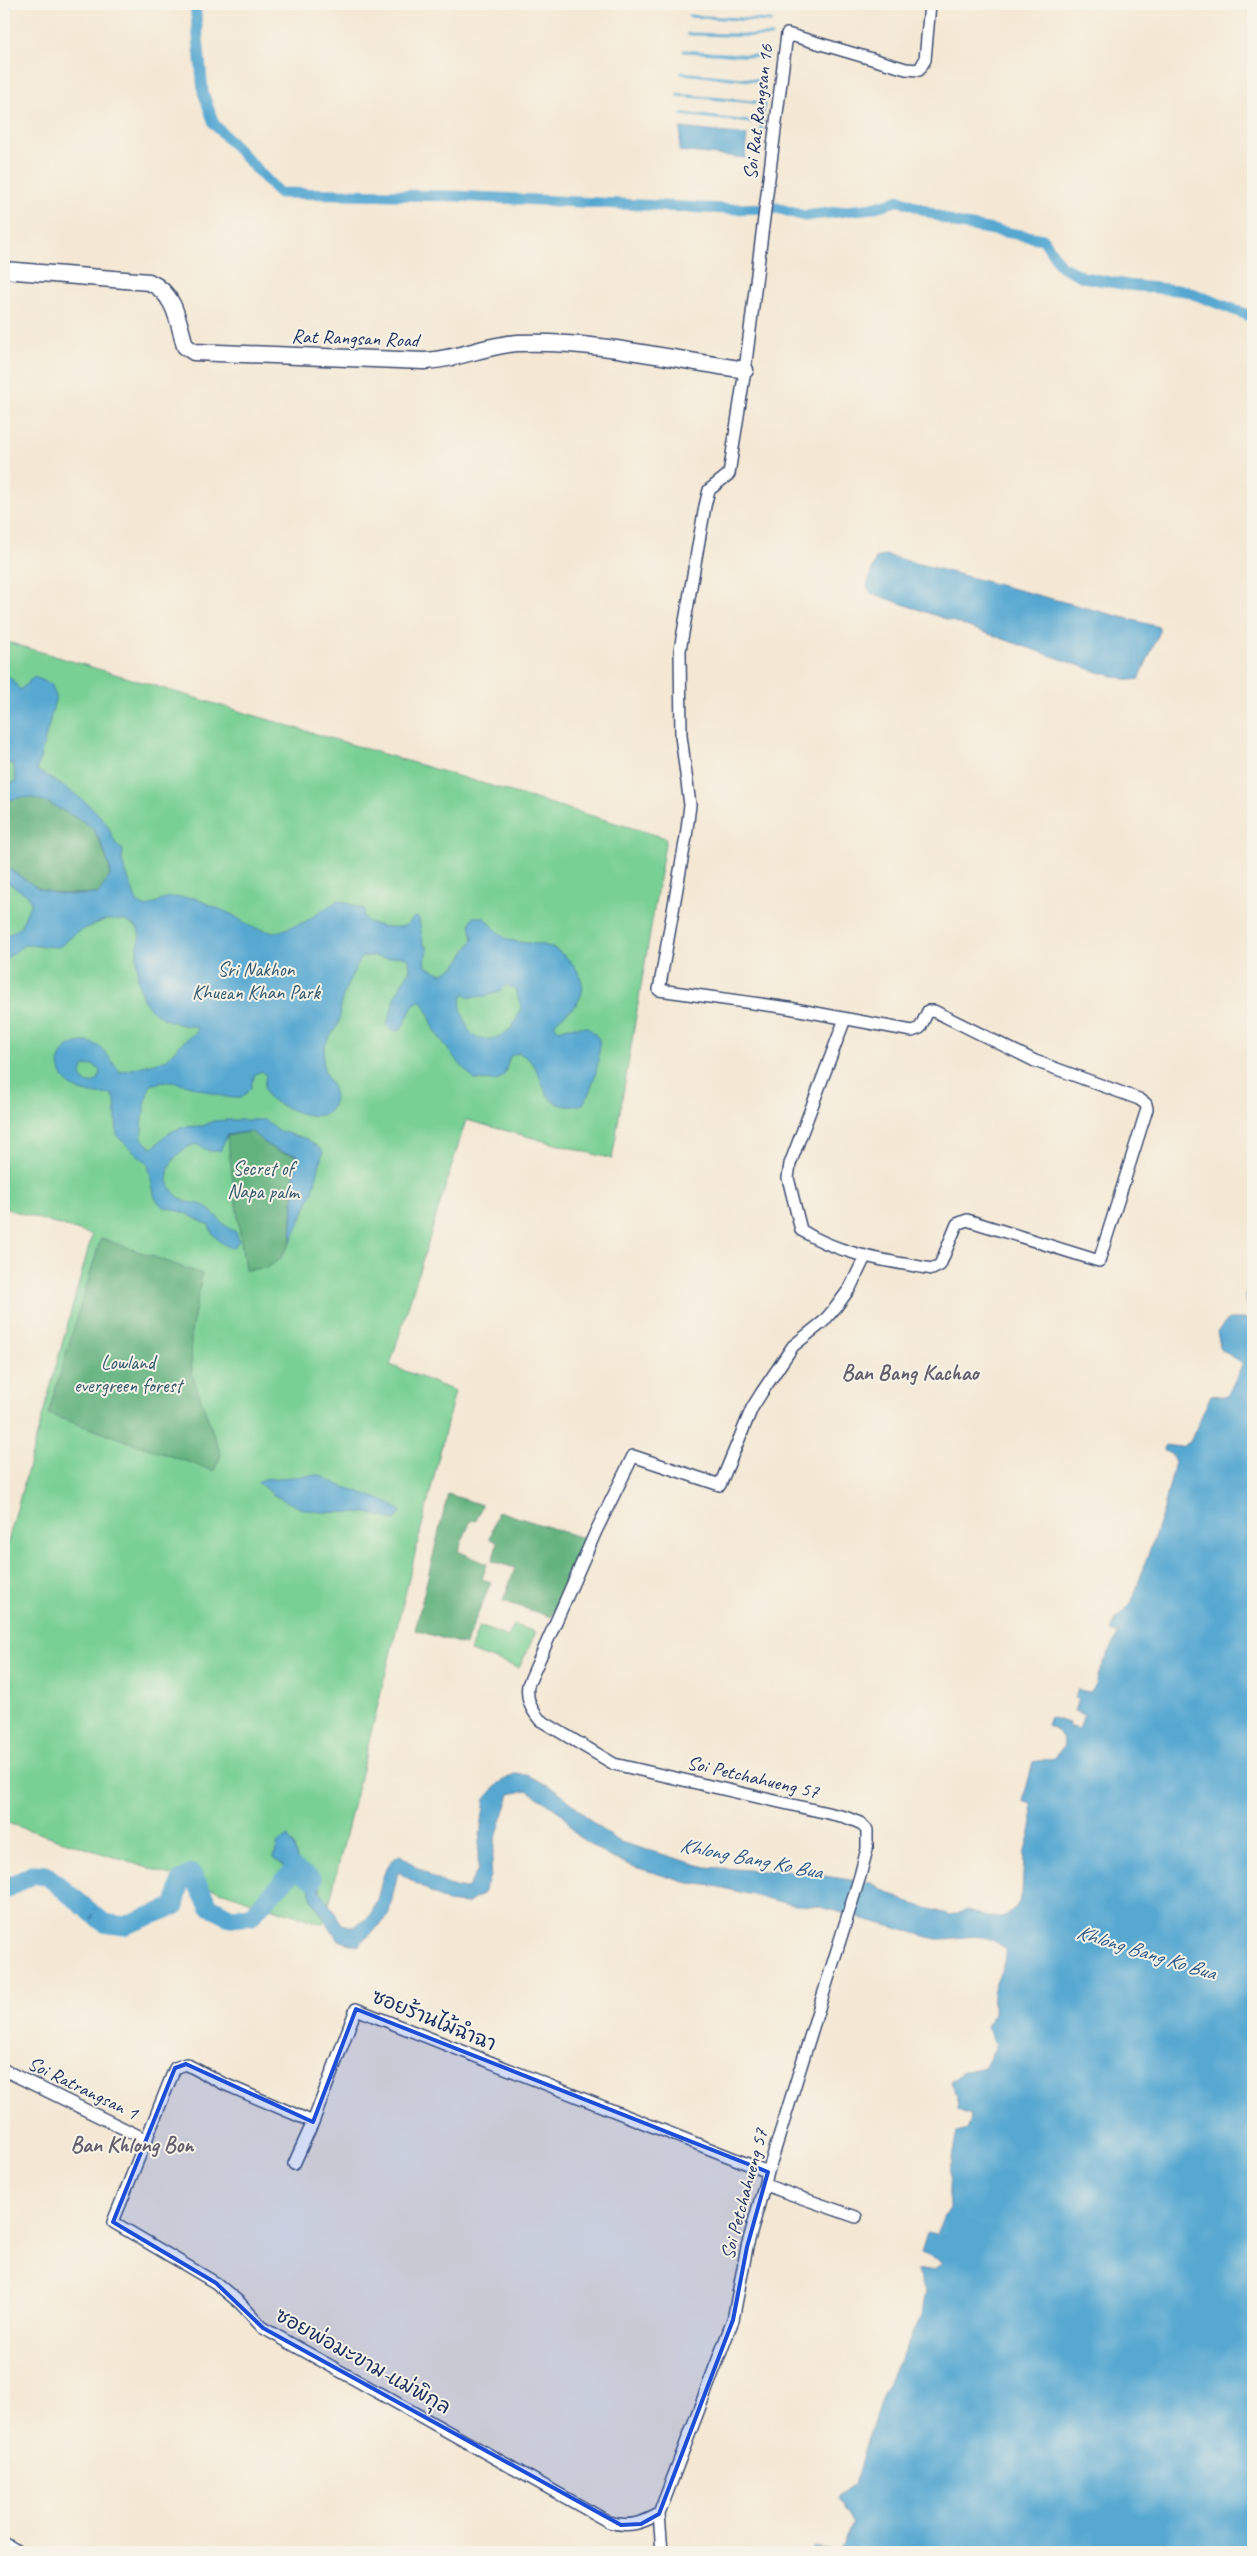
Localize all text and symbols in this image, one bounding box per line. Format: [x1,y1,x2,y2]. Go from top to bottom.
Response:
street label: Soi Rat Rangsan 16 [737,42,779,181]
street label: Rat Rangsan Road [291,323,422,353]
park label: Sri Nakhon Khuean Khan Park [192,957,322,1005]
park label: Secret of Napa palm [227,1156,301,1204]
park label: Lowland evergreen forest [74,1350,185,1398]
district label: Ban Bang Kachao [842,1359,980,1387]
street label: Soi Petchahueng 57 [685,1750,822,1805]
water label: Khlong Bang Ko Bua [678,1832,827,1885]
water label: Khlong Bang Ko Bua [1073,1919,1221,1986]
street label: ซอยร้านไม้ฉำฉา [368,1983,500,2056]
street label: Soi Ratrangsan 1 [24,2051,143,2126]
street label: Soi Petchahueng 57 [715,2125,774,2262]
district label: Ban Khlong Bon [71,2131,195,2159]
street label: ซอยพ่อมะขาม-แม่พิกุล [270,2302,455,2422]

